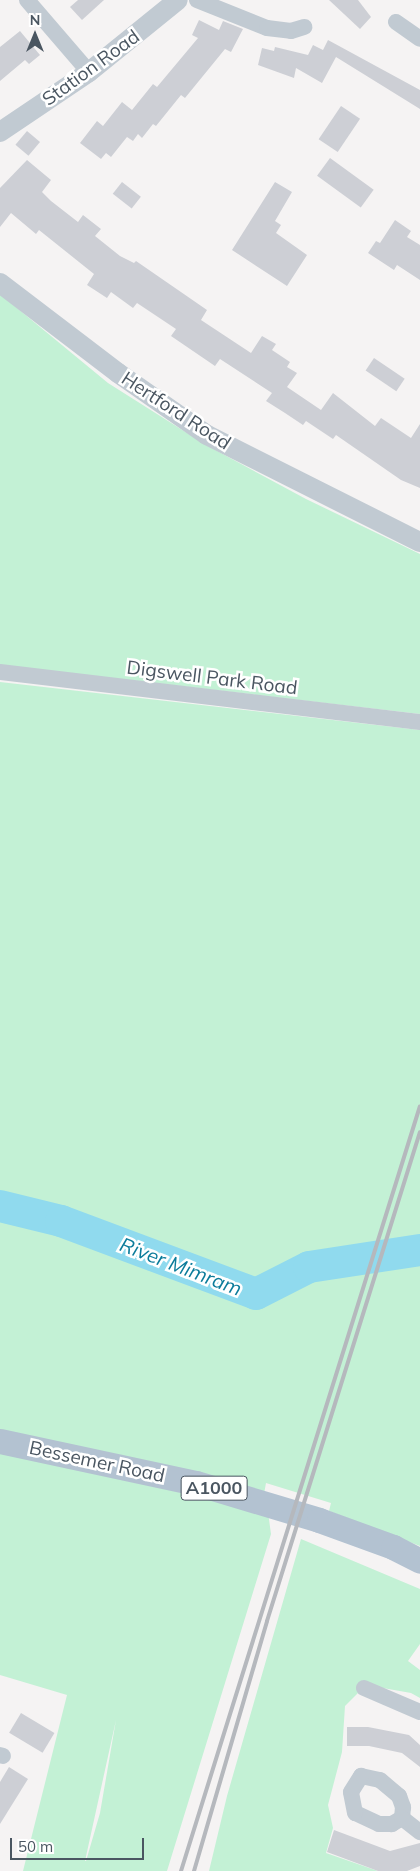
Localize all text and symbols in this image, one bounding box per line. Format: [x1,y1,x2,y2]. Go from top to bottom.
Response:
north arrow [10,10,60,60]
text: N [30,11,40,29]
street label: Station Road [38,25,144,111]
street label: Hertford Road [117,367,235,455]
street label: Digswell Park Road [125,656,299,700]
water label: River Mimram [117,1232,245,1300]
street label: Bessemer Road [27,1437,167,1487]
road number: A1000 [180,1472,248,1504]
scale bar [12,1828,146,1860]
text: 50 m [18,1837,53,1856]

